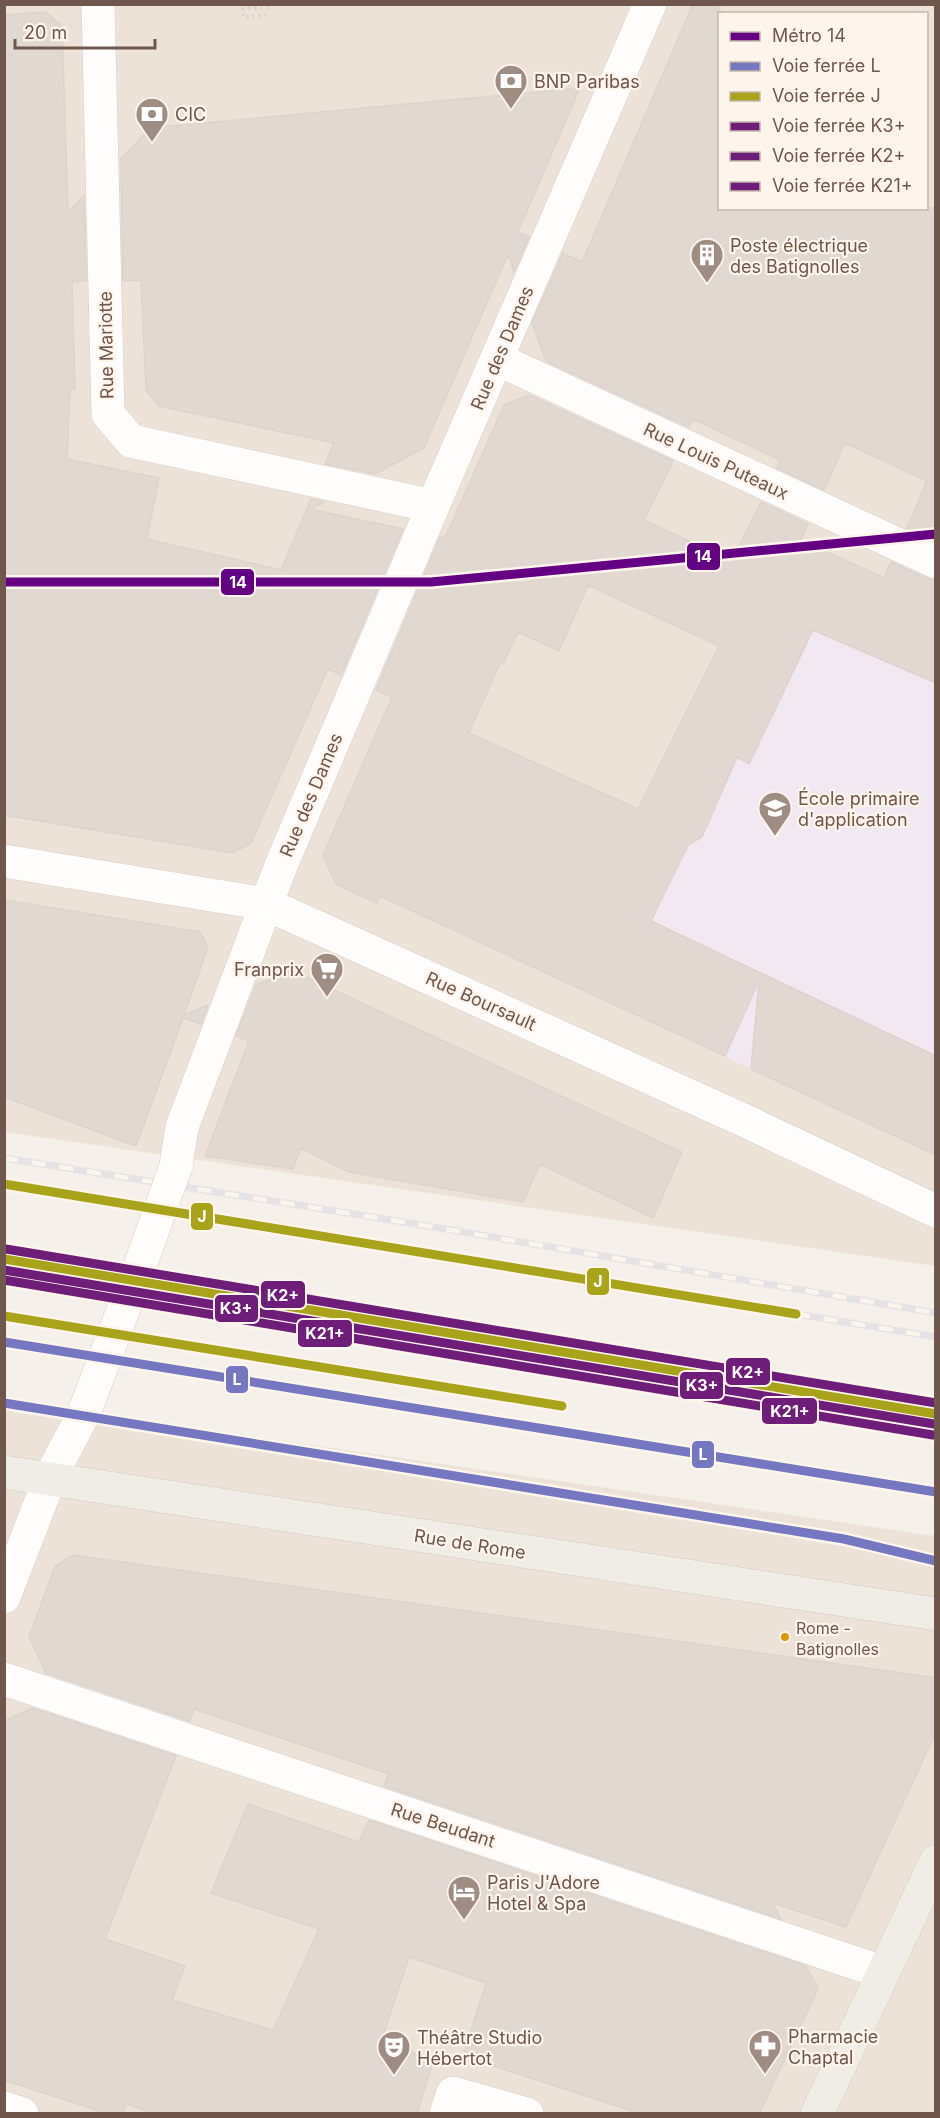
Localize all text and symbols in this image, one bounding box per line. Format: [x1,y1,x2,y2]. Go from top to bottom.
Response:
scale bar [15,12,154,50]
legend [718,12,928,210]
text: 20 m [24,22,67,43]
text: Métro 14 [772,25,846,46]
text: Voie ferrée L [772,55,881,76]
bank icon: BNP Paribas [493,63,529,110]
place label: BNP Paribas [534,71,640,92]
text: Voie ferrée J [772,85,881,106]
bank icon: CIC [134,96,170,143]
place label: CIC [175,104,206,125]
text: Voie ferrée K3+ [772,115,906,136]
text: Voie ferrée K2+ [772,145,905,166]
text: Voie ferrée K21+ [772,175,913,196]
place label: Poste électrique des Batignolles [730,235,868,277]
building icon: Poste électrique des Batignolles [689,237,725,284]
street label: Rue des Dames [466,283,538,413]
street label: Rue Mariotte [95,291,117,399]
street label: Rue Louis Puteaux [640,418,792,504]
line badge: 14 [686,542,721,571]
text: 14 [694,546,712,566]
line badge: 14 [220,568,255,596]
text: 14 [229,572,247,592]
street label: Rue des Dames [275,730,347,860]
place label: École primaire d'application [798,787,919,830]
school or university icon: École primaire d'application [757,790,793,837]
supermarket icon: Franprix [309,951,345,998]
place label: Franprix [234,959,304,980]
street label: Rue Boursault [423,967,540,1035]
line badge: J [190,1202,214,1231]
text: J [197,1206,207,1226]
line badge: J [586,1267,610,1296]
text: J [593,1271,603,1291]
line badge: K2+ [260,1280,306,1309]
text: K2+ [267,1285,299,1305]
line badge: K3+ [214,1294,259,1323]
text: K3+ [220,1298,252,1318]
line badge: K21+ [297,1319,353,1348]
text: K21+ [305,1323,345,1343]
line badge: K2+ [725,1357,771,1386]
text: K2+ [732,1362,764,1382]
line badge: L [225,1365,249,1394]
text: L [232,1369,242,1389]
line badge: K3+ [679,1371,724,1400]
text: K3+ [686,1375,718,1395]
line badge: K21+ [761,1397,818,1425]
text: K21+ [770,1401,810,1421]
line badge: L [691,1440,715,1469]
text: L [698,1444,708,1464]
street label: Rue de Rome [413,1525,527,1563]
place label: Rome - Batignolles [796,1618,879,1659]
marker: Rome - Batignolles [779,1631,791,1643]
street label: Rue Beudant [388,1798,498,1852]
place label: Paris J'Adore Hotel & Spa [487,1872,600,1914]
hotel icon: Paris J'Adore Hotel & Spa [446,1874,482,1921]
place label: Pharmacie Chaptal [788,2026,878,2068]
place label: Théâtre Studio Hébertot [417,2027,542,2069]
pharmacy icon: Pharmacie Chaptal [747,2028,783,2075]
theatre icon: Théâtre Studio Hébertot [376,2029,412,2076]

